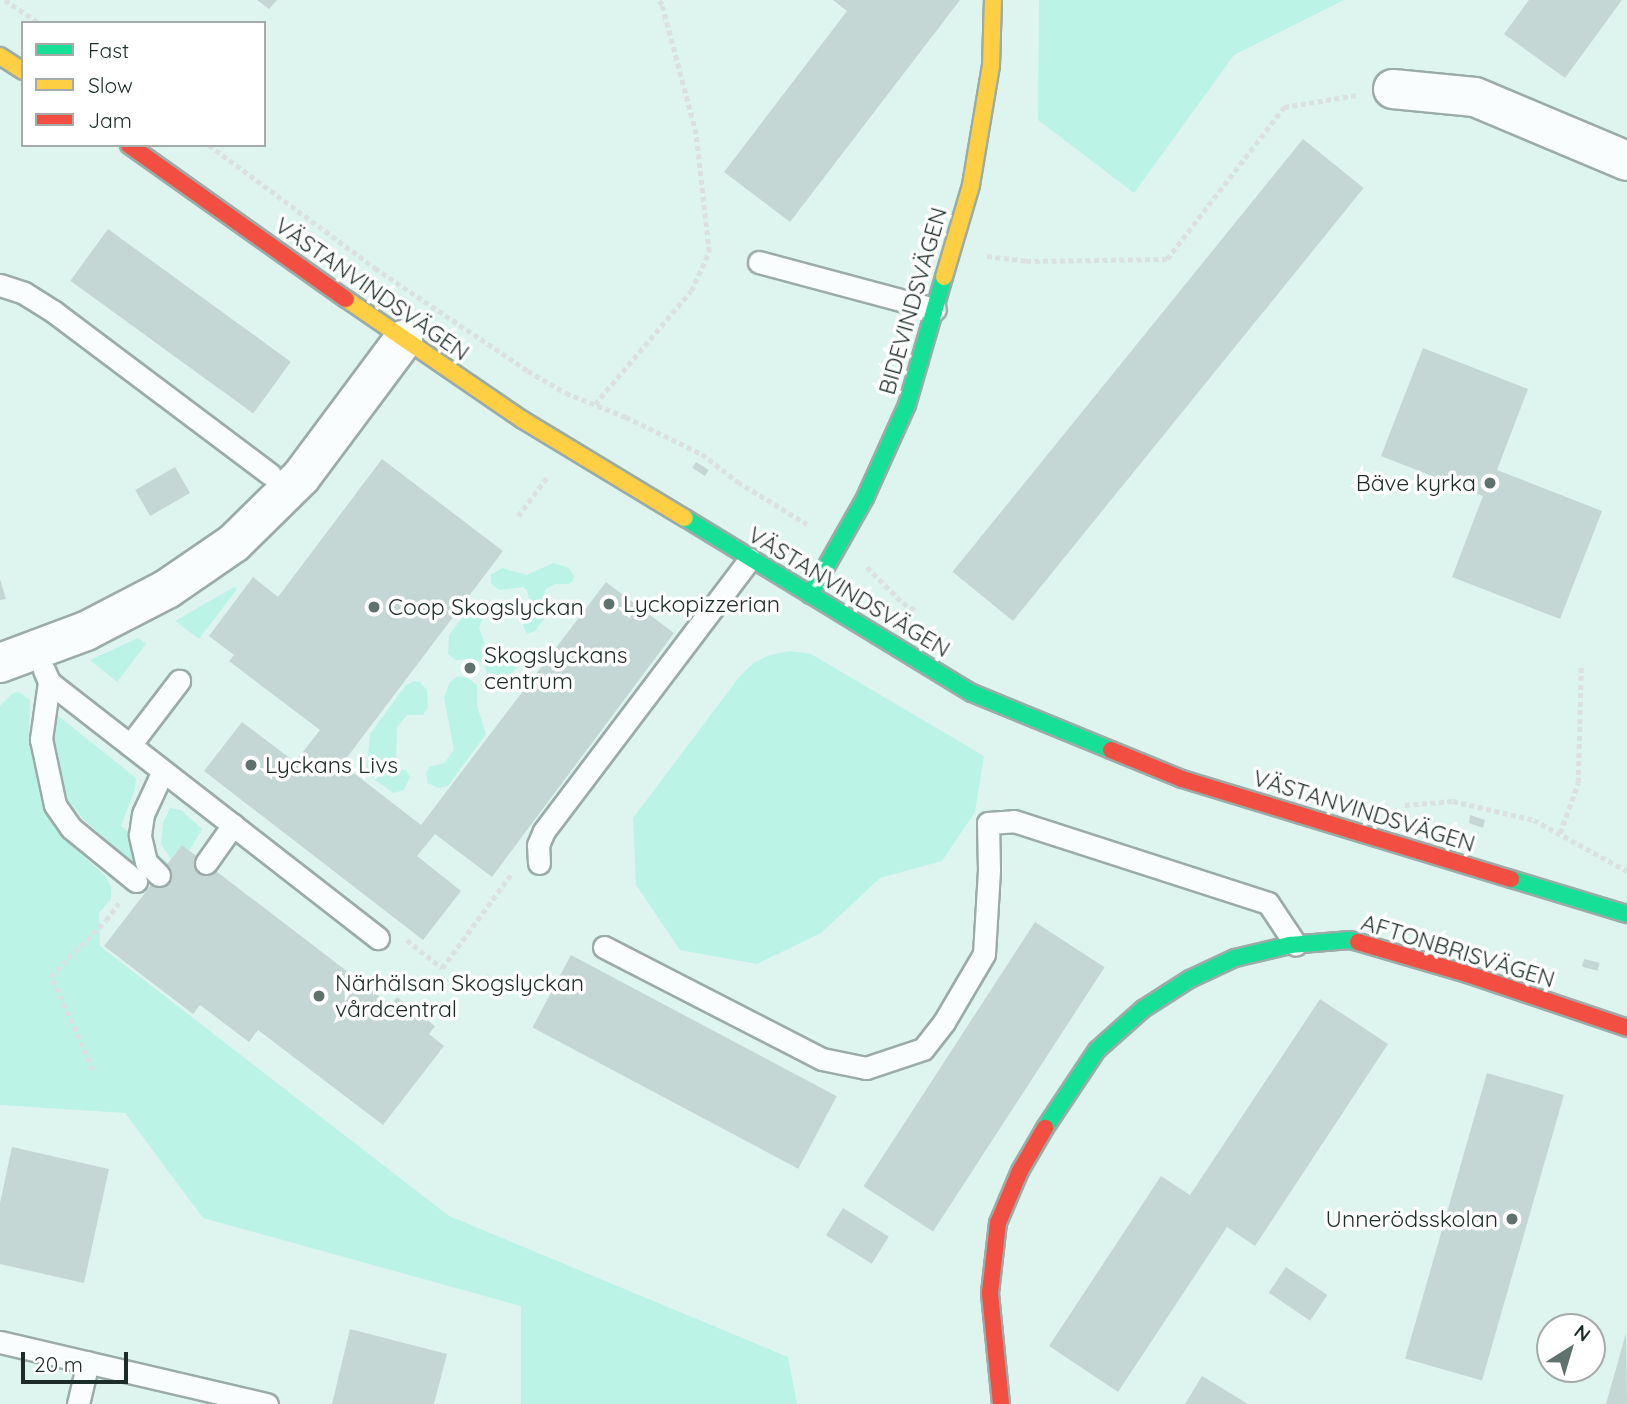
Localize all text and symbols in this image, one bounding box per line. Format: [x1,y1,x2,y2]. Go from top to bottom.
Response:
legend [21,21,266,147]
text: Fast [88,37,129,63]
text: Slow [88,72,133,98]
text: Jam [88,107,132,133]
street label: BIDEVINDSVÄGEN [873,204,953,398]
street label: VÄSTANVINDSVÄGEN [270,212,474,366]
place label: Bäve kyrka [1356,469,1476,497]
marker: Bäve kyrka [1482,475,1498,491]
street label: VÄSTANVINDSVÄGEN [743,521,955,663]
place label: Lyckopizzerian [623,590,780,618]
place label: Coop Skogslyckan [388,593,584,621]
marker: Lyckopizzerian [601,596,617,612]
marker: Coop Skogslyckan [366,599,382,615]
place label: Skogslyckans centrum [484,641,628,695]
marker: Skogslyckans centrum [462,660,478,676]
place label: Lyckans Livs [265,751,398,779]
marker: Lyckans Livs [243,757,259,773]
street label: VÄSTANVINDSVÄGEN [1250,764,1478,858]
street label: AFTONBRISVÄGEN [1358,908,1558,994]
place label: Närhälsan Skogslyckan vårdcentral [335,969,584,1023]
marker: Närhälsan Skogslyckan vårdcentral [309,986,329,1006]
place label: Unnerödsskolan [1326,1205,1498,1233]
marker: Unnerödsskolan [1504,1211,1520,1227]
north arrow [1536,1313,1606,1383]
text: N [1570,1319,1595,1347]
scale bar [24,1338,131,1382]
text: 20 m [34,1351,83,1377]

